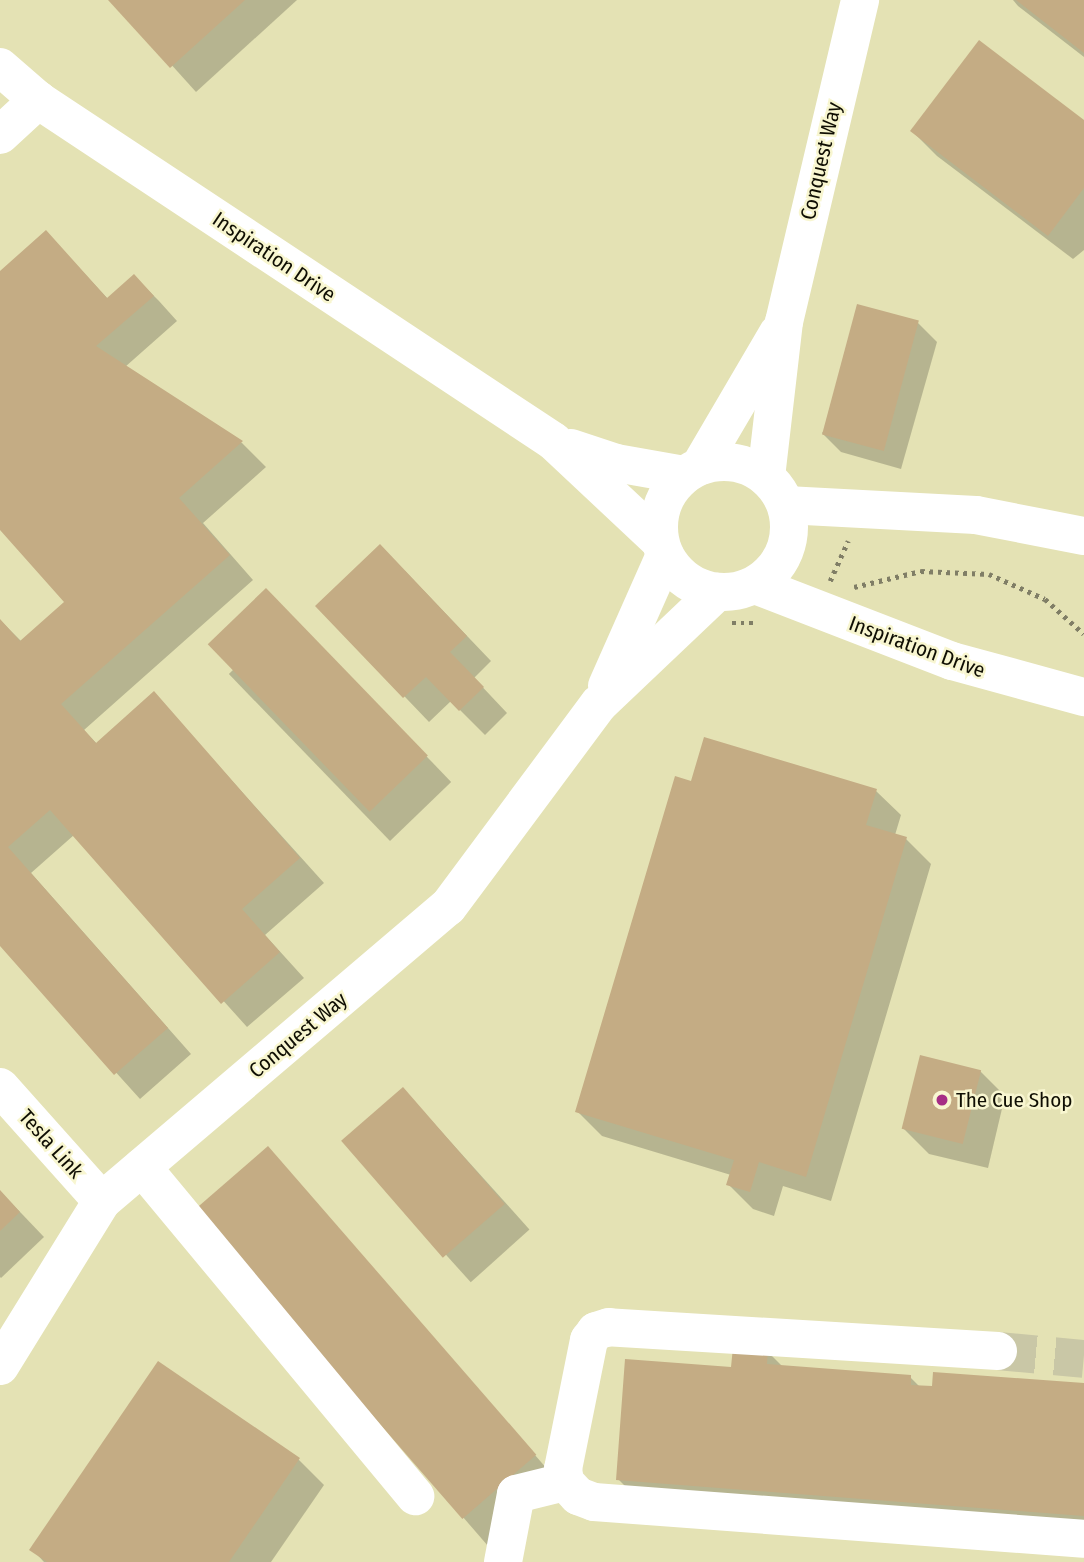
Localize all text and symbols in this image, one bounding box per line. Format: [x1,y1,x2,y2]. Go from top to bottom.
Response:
street label: Conquest Way [795,100,847,222]
street label: Inspiration Drive [208,207,340,307]
street label: Inspiration Drive [846,611,988,683]
street label: Conquest Way [244,987,352,1083]
place label: The Cue Shop [956,1087,1072,1113]
marker: The Cue Shop [934,1092,950,1108]
street label: Tesla Link [14,1104,88,1184]

